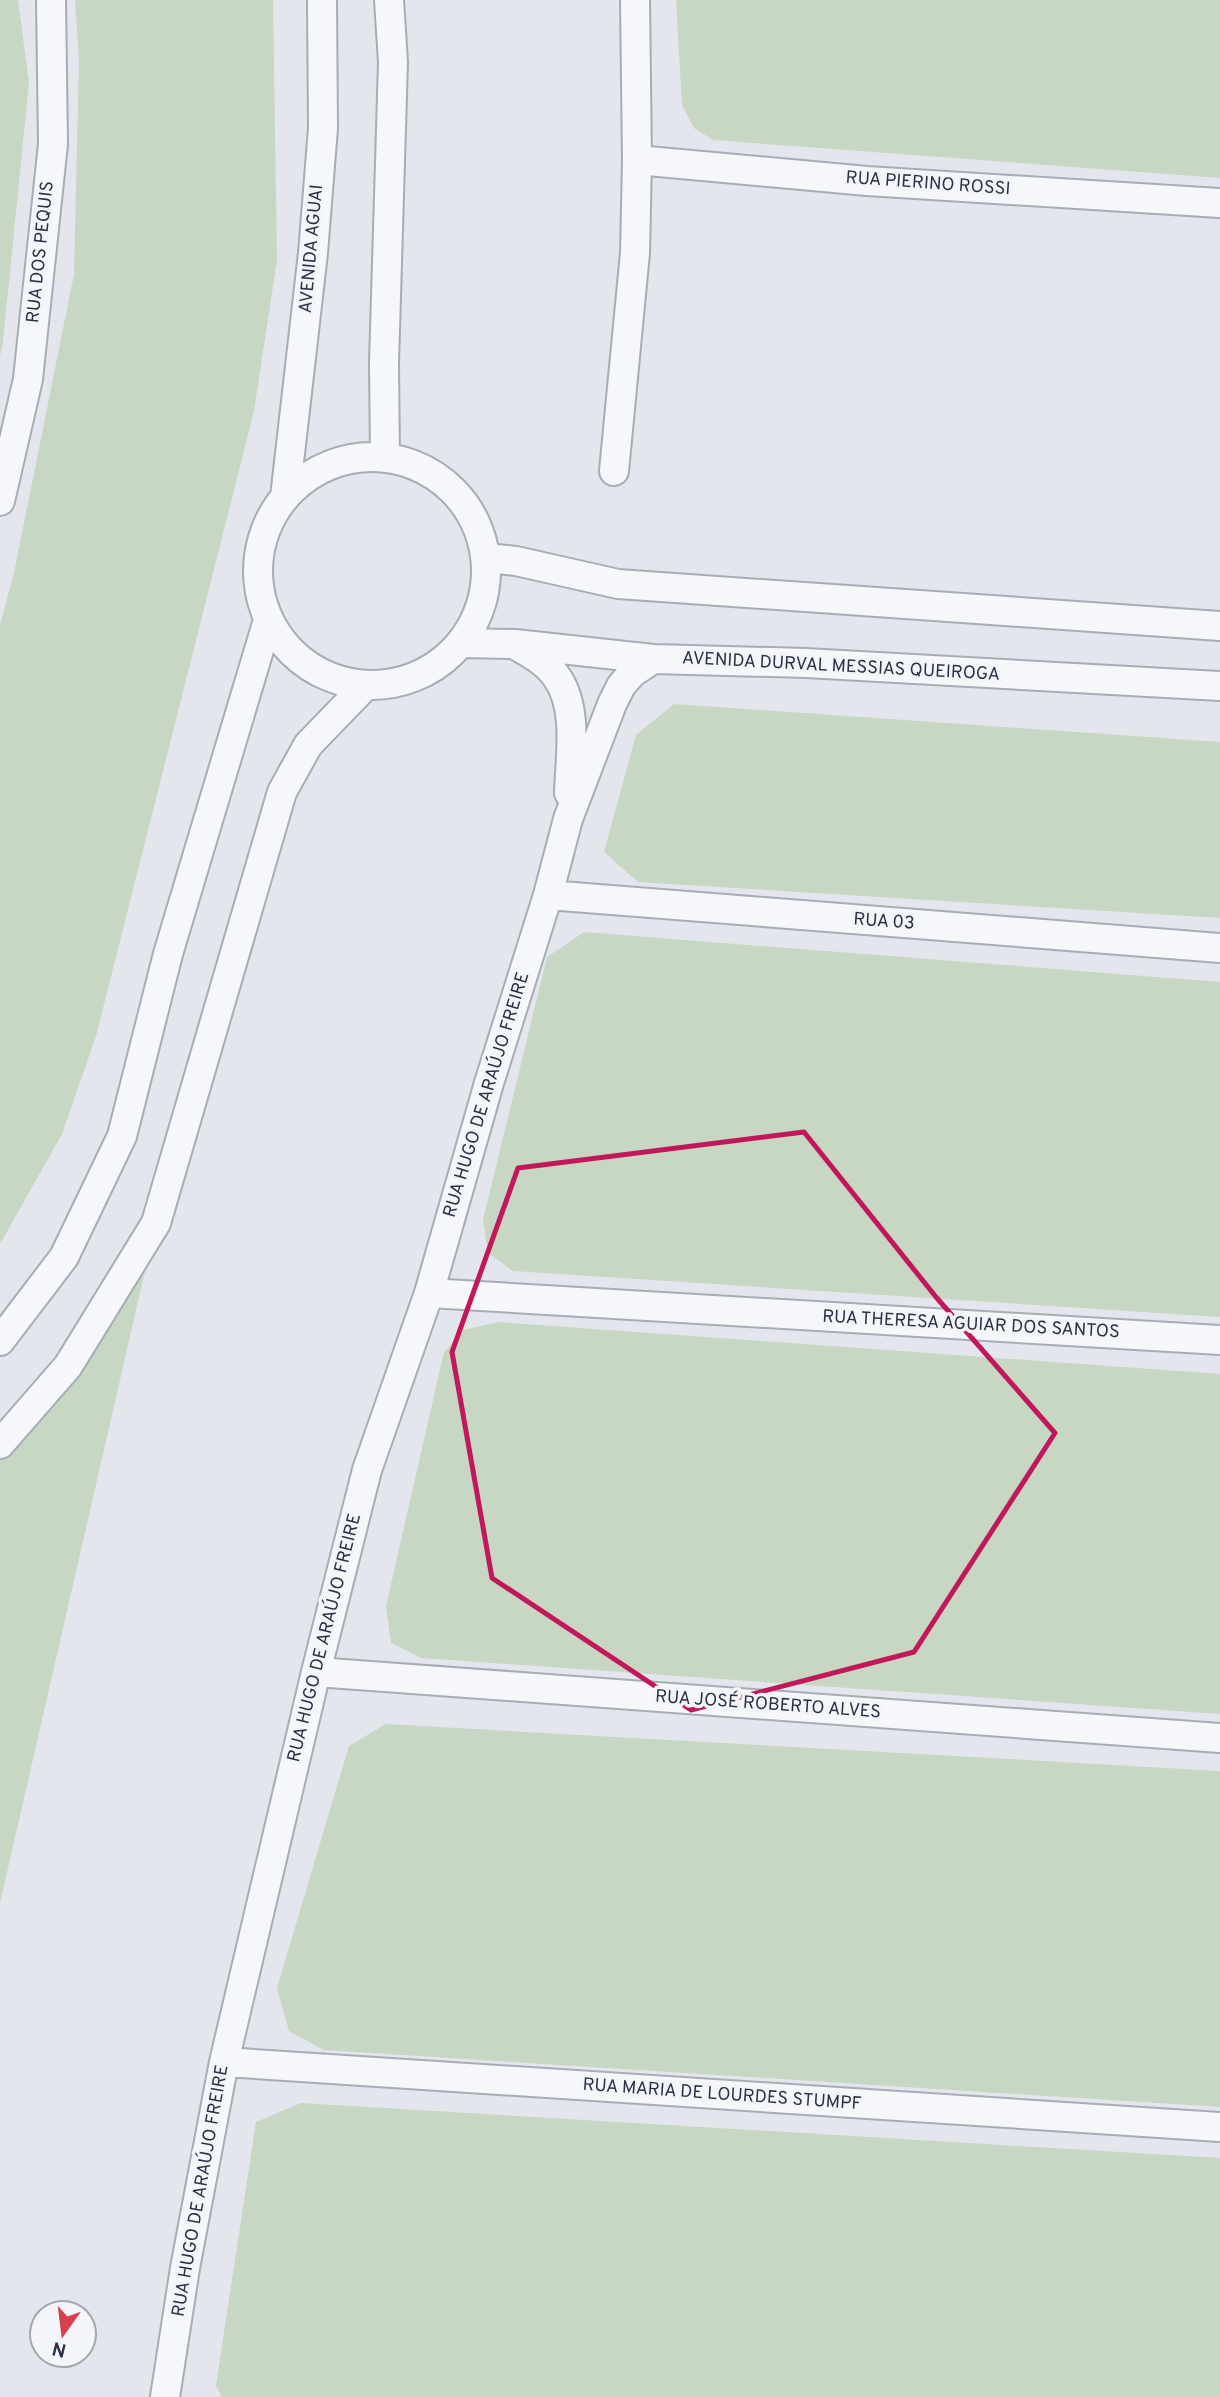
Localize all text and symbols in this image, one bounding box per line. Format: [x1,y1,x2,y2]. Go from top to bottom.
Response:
street label: RUA PIERINO ROSSI [845,167,1011,201]
street label: RUA DOS PEQUIS [22,180,60,324]
street label: AVENIDA AGUAI [295,184,329,314]
street label: AVENIDA DURVAL MESSIAS QUEIROGA [681,647,1001,687]
street label: RUA 03 [852,908,916,936]
street label: RUA HUGO DE ARAÚJO FREIRE [437,969,535,1221]
street label: RUA THERESA AGUIAR DOS SANTOS [822,1306,1120,1344]
street label: RUA HUGO DE ARAÚJO FREIRE [281,1511,367,1765]
street label: RUA JOSÉ ROBERTO ALVES [654,1684,882,1724]
street label: RUA HUGO DE ARAÚJO FREIRE [166,2063,235,2319]
street label: RUA MARIA DE LOURDES STUMPF [582,2074,862,2116]
north arrow [28,2299,98,2369]
text: N [50,2335,69,2362]

